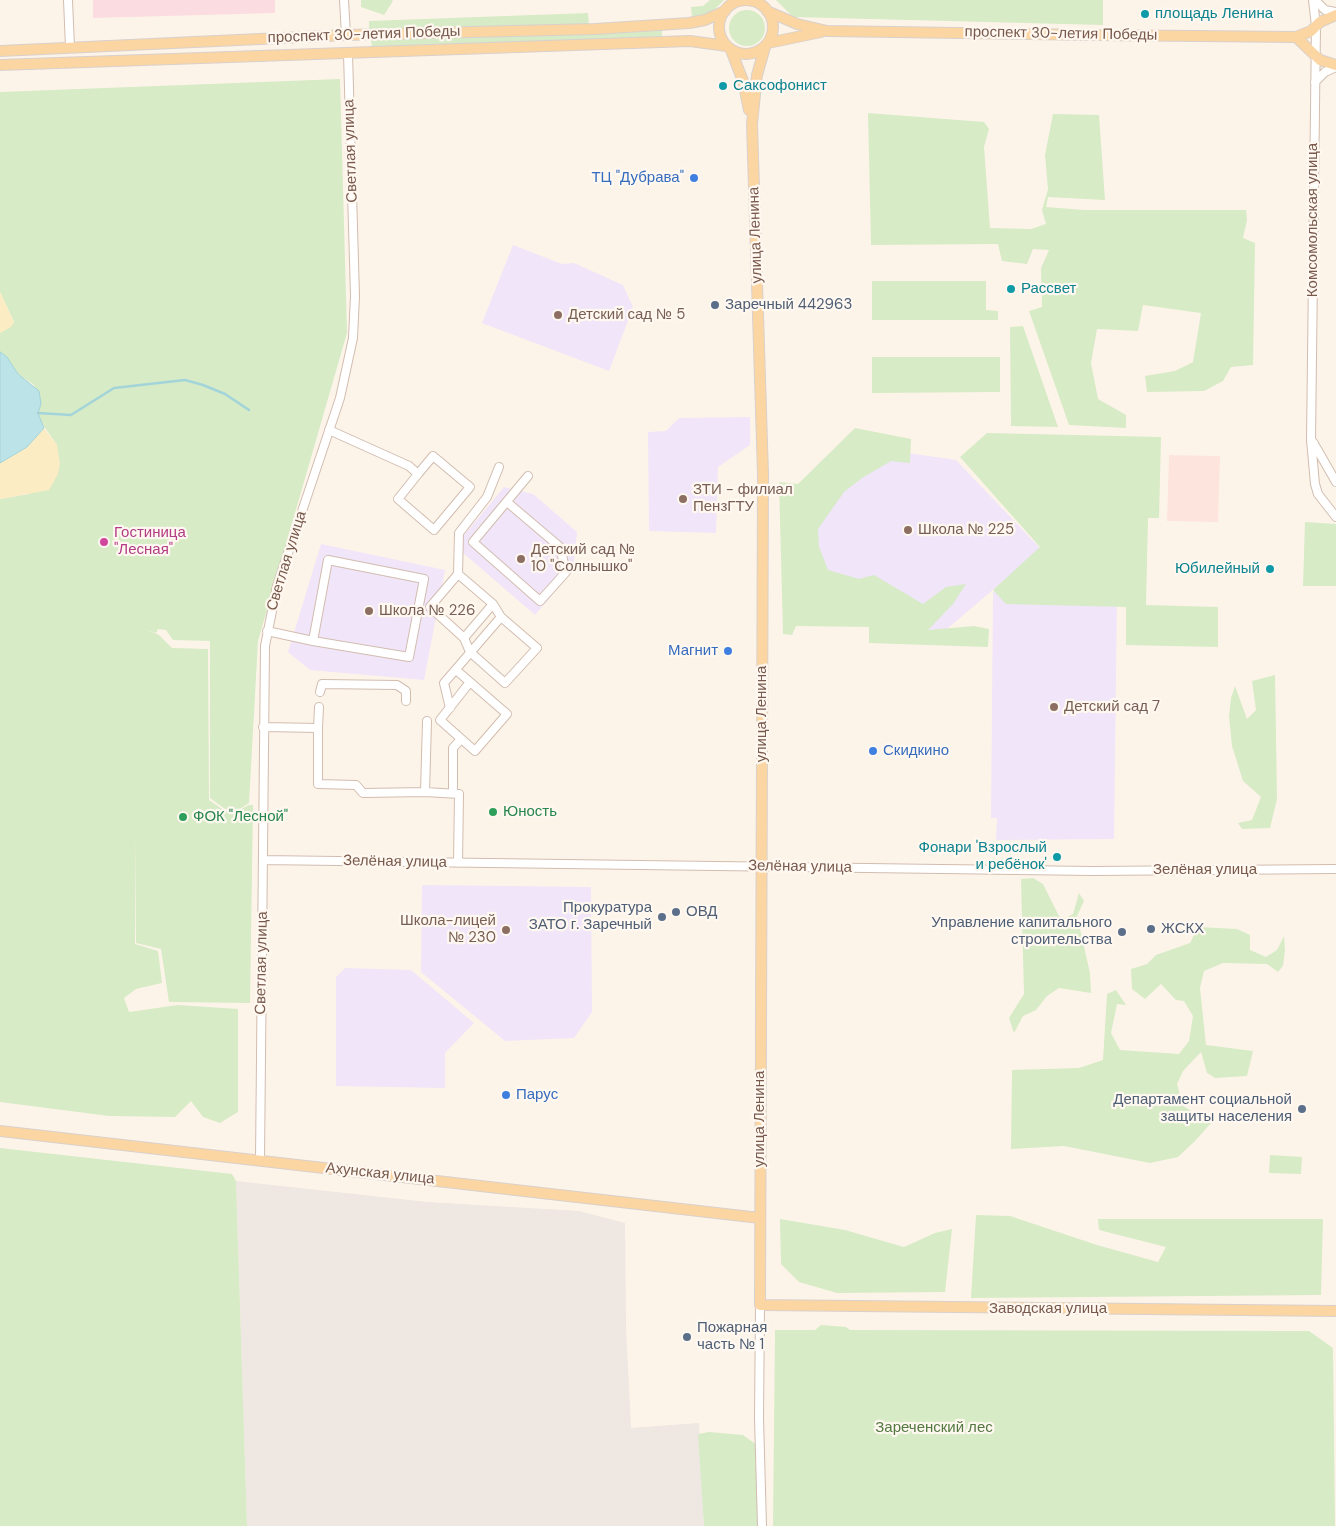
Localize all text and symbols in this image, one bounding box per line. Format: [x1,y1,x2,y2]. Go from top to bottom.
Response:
place label: площадь Ленина [1155,5,1273,23]
marker: площадь Ленина [1139,8,1151,20]
street label: проспект 30-летия Победы [267,23,461,47]
street label: проспект 30-летия Победы [965,23,1157,45]
place label: Саксофонист [733,77,827,95]
marker: Саксофонист [717,80,729,92]
street label: Светлая улица [340,99,362,203]
street label: Комсомольская улица [1304,143,1322,297]
place label: ТЦ "Дубрава" [591,169,684,187]
marker: ТЦ "Дубрава" [688,172,700,184]
street label: улица Ленина [745,186,767,284]
place label: Рассвет [1021,280,1076,298]
marker: Рассвет [1005,283,1017,295]
place label: Заречный 442963 [725,296,852,314]
marker: Заречный 442963 [709,299,721,311]
place label: Детский сад № 5 [568,306,685,324]
marker: Детский сад № 5 [552,309,564,321]
place label: ЗТИ - филиал ПензГТУ [693,481,793,516]
marker: ЗТИ - филиал ПензГТУ [677,493,689,505]
street label: Светлая улица [263,509,311,613]
place label: Школа № 225 [918,521,1014,539]
place label: Гостиница "Лесная" [114,524,186,559]
marker: Школа № 225 [902,524,914,536]
marker: Гостиница "Лесная" [98,536,110,548]
place label: Детский сад № 10 "Солнышко" [531,541,635,576]
marker: Детский сад № 10 "Солнышко" [515,553,527,565]
place label: Юбилейный [1175,560,1260,578]
marker: Юбилейный [1264,563,1276,575]
place label: Школа № 226 [379,602,475,620]
marker: Школа № 226 [363,605,375,617]
place label: Магнит [668,642,718,660]
marker: Магнит [722,645,734,657]
street label: улица Ленина [753,666,771,762]
place label: Детский сад 7 [1064,698,1160,716]
marker: Детский сад 7 [1048,701,1060,713]
place label: Скидкино [883,742,949,760]
marker: Скидкино [867,745,879,757]
place label: Юность [503,803,557,821]
marker: Юность [487,806,499,818]
place label: ФОК "Лесной" [193,808,288,826]
marker: ФОК "Лесной" [177,811,189,823]
place label: Фонари 'Взрослый и ребёнок' [919,839,1047,874]
marker: Фонари 'Взрослый и ребёнок' [1051,851,1063,863]
street label: Зелёная улица [343,852,447,872]
street label: Зелёная улица [748,857,852,877]
street label: Зелёная улица [1153,861,1257,879]
place label: Прокуратура ЗАТО г. Заречный [529,899,652,934]
place label: ОВД [686,903,718,921]
marker: ОВД [670,906,682,918]
street label: Светлая улица [252,911,272,1015]
marker: Прокуратура ЗАТО г. Заречный [656,911,668,923]
place label: Школа-лицей № 230 [400,912,496,947]
place label: Управление капитального строительства [931,914,1112,949]
place label: ЖСКХ [1161,920,1204,938]
marker: ЖСКХ [1145,923,1157,935]
marker: Школа-лицей № 230 [500,924,512,936]
marker: Управление капитального строительства [1116,926,1128,938]
street label: улица Ленина [751,1071,769,1167]
place label: Парус [516,1086,558,1104]
marker: Парус [500,1089,512,1101]
place label: Департамент социальной защиты населения [1113,1091,1292,1126]
marker: Департамент социальной защиты населения [1296,1103,1308,1115]
street label: Ахунская улица [325,1159,435,1189]
street label: Заводская улица [989,1300,1107,1318]
place label: Пожарная часть № 1 [697,1319,767,1354]
marker: Пожарная часть № 1 [681,1331,693,1343]
park label: Зареченский лес [875,1419,993,1437]

